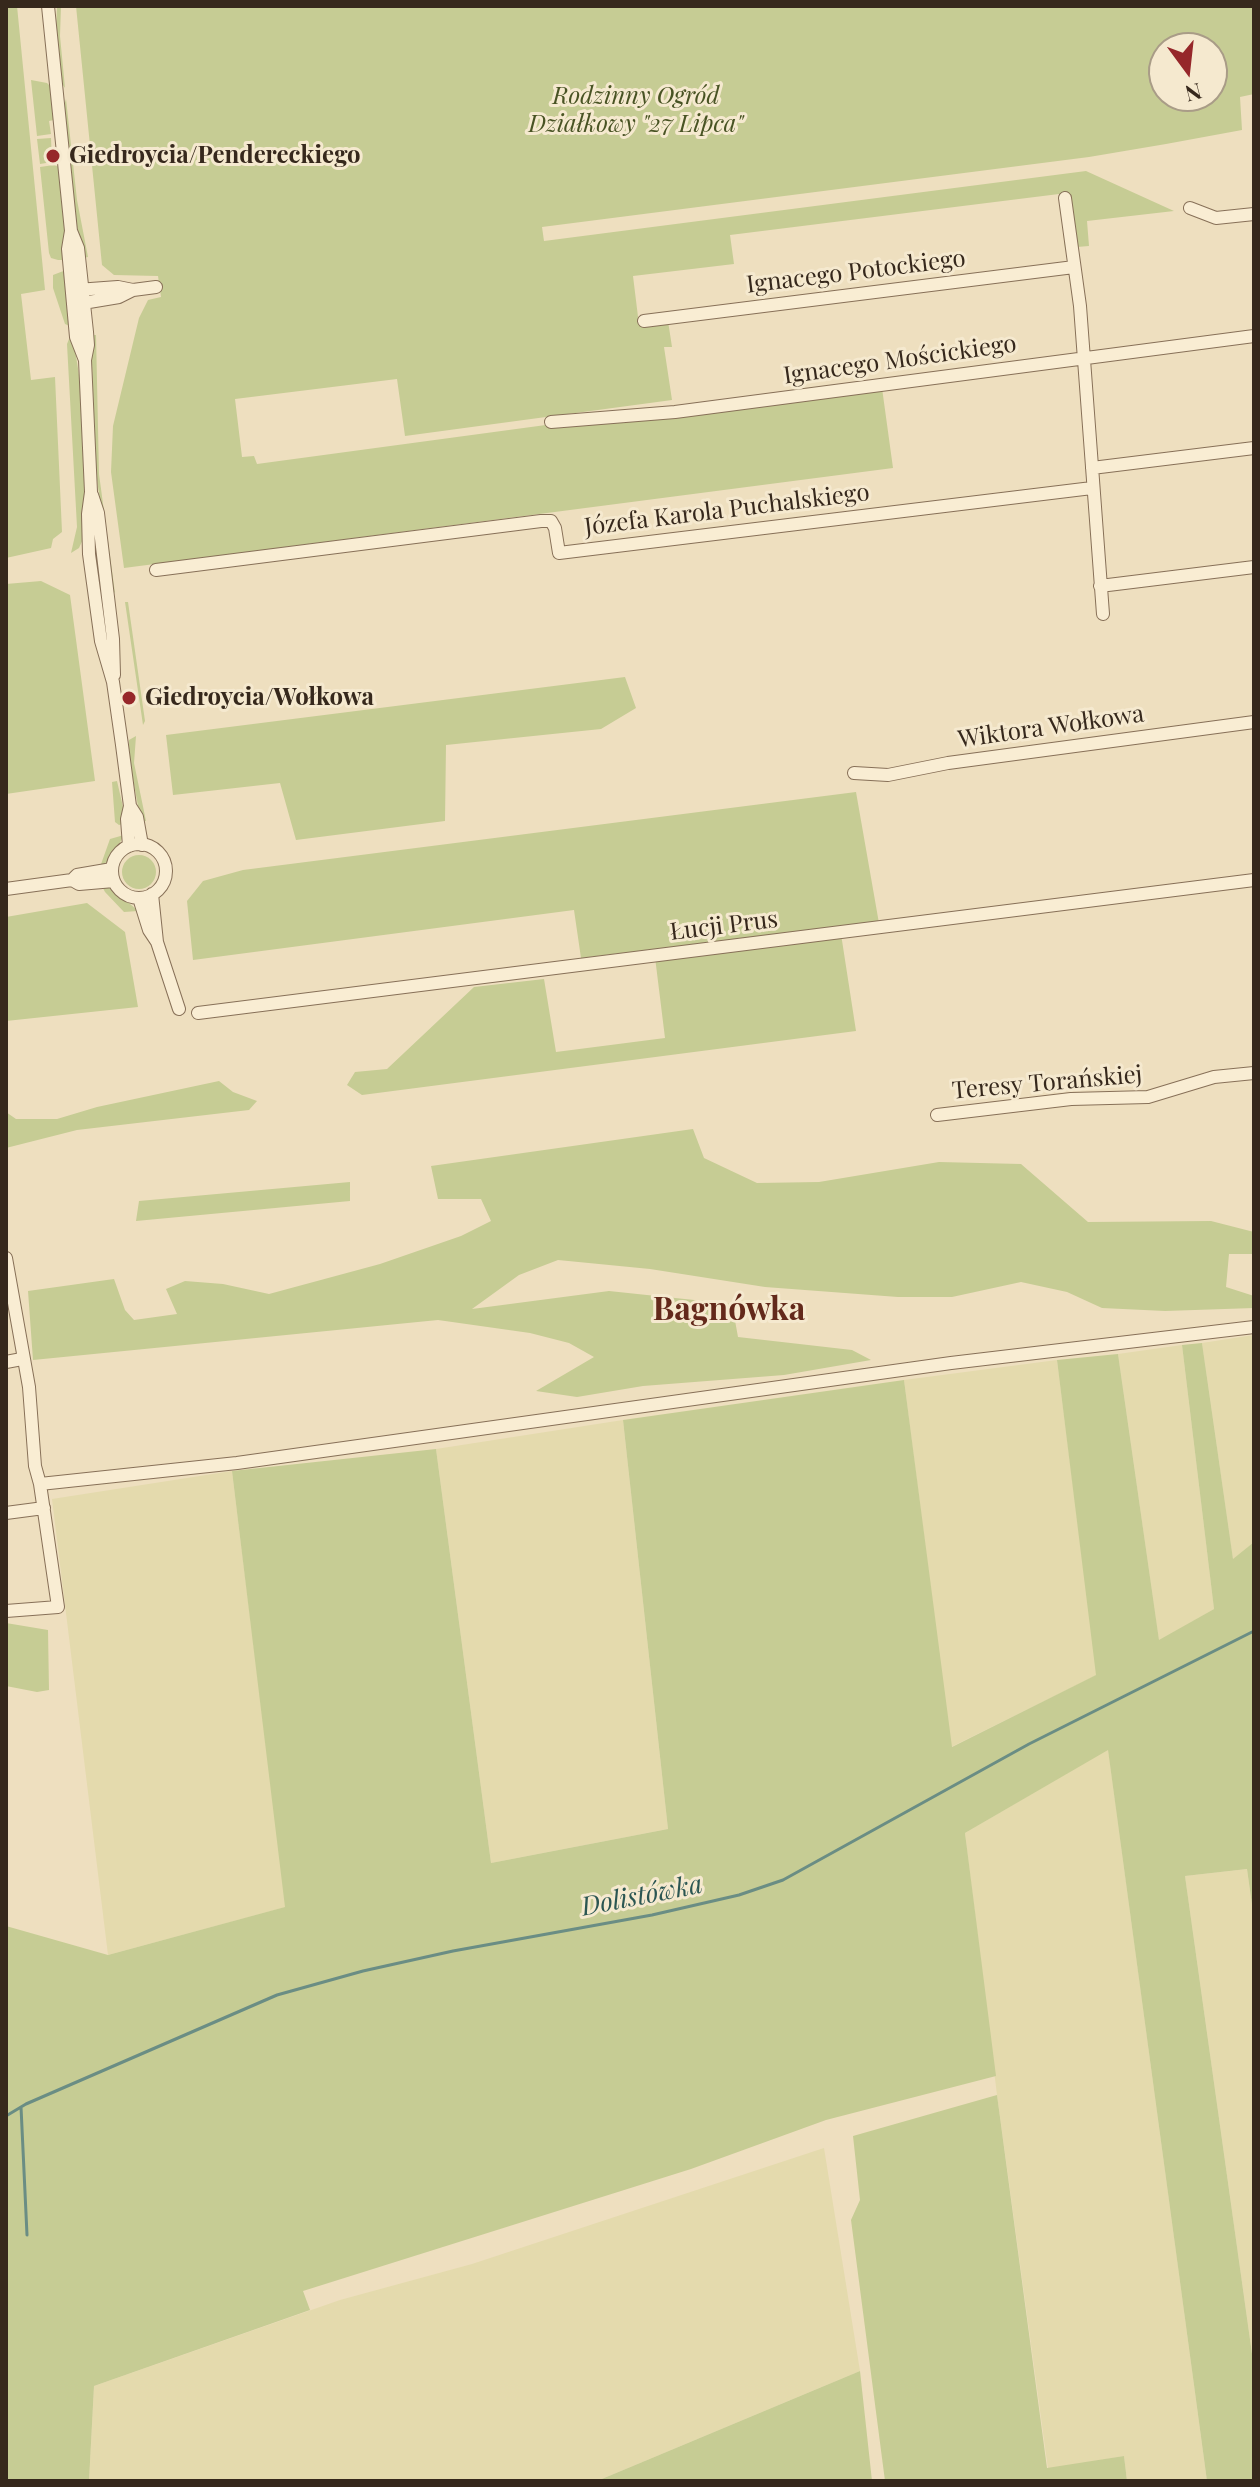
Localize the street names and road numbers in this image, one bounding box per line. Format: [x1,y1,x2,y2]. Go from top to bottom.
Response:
street label: Ignacego Potockiego [745,244,967,300]
street label: Ignacego Mościckiego [782,329,1018,391]
street label: Józefa Karola Puchalskiego [583,478,871,542]
street label: Wiktora Wołkowa [956,700,1146,754]
street label: Łucji Prus [668,905,780,947]
street label: Teresy Torańskiej [951,1060,1143,1106]

